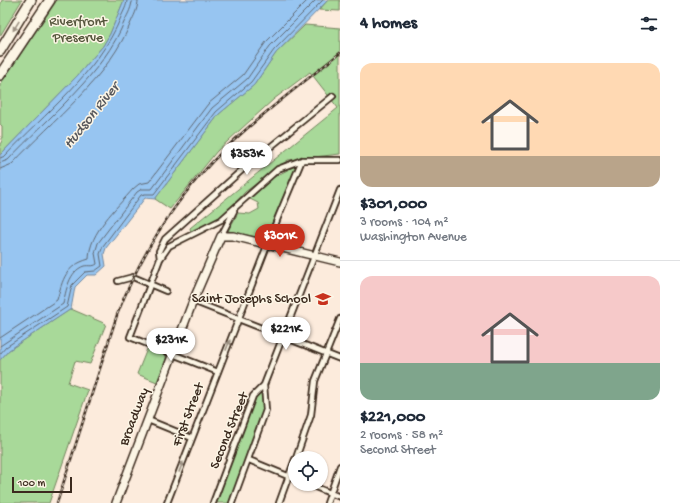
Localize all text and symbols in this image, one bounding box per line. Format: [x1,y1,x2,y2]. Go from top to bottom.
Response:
icon: filters [638,13,660,35]
park label: Riverfront Preserve [49,14,108,47]
text: 4 homes [360,14,417,34]
one-way arrow [12,20,20,31]
water label: Hudson River [60,77,126,152]
icon: home [474,89,546,161]
pin: $353K [219,142,275,176]
text: $353K [230,147,264,162]
text: $301,000 [360,195,427,215]
text: 3 rooms · 104 m² [360,215,448,230]
pin: $301K [252,224,308,258]
text: $301K [264,229,296,244]
text: Washington Avenue [360,230,467,245]
school or university icon: Saint Josephs School [314,290,332,308]
place label: Saint Josephs School [192,291,311,308]
icon: home [474,302,546,374]
pin: $221K [258,317,314,351]
text: $221K [271,322,302,337]
pin: $231K [143,328,199,362]
text: $231K [155,333,187,348]
one-way arrow [225,339,231,351]
street label: First Street [169,380,209,450]
street label: Broadway [116,385,154,449]
street label: Second Street [207,389,254,472]
text: $221,000 [360,408,425,428]
text: 2 rooms · 58 m² [360,428,443,443]
text: Second Street [360,443,435,458]
map controls [288,451,328,491]
button: locate [288,451,328,491]
one-way arrow [179,460,185,472]
scale bar [12,475,72,494]
text: 100 m [18,478,45,490]

